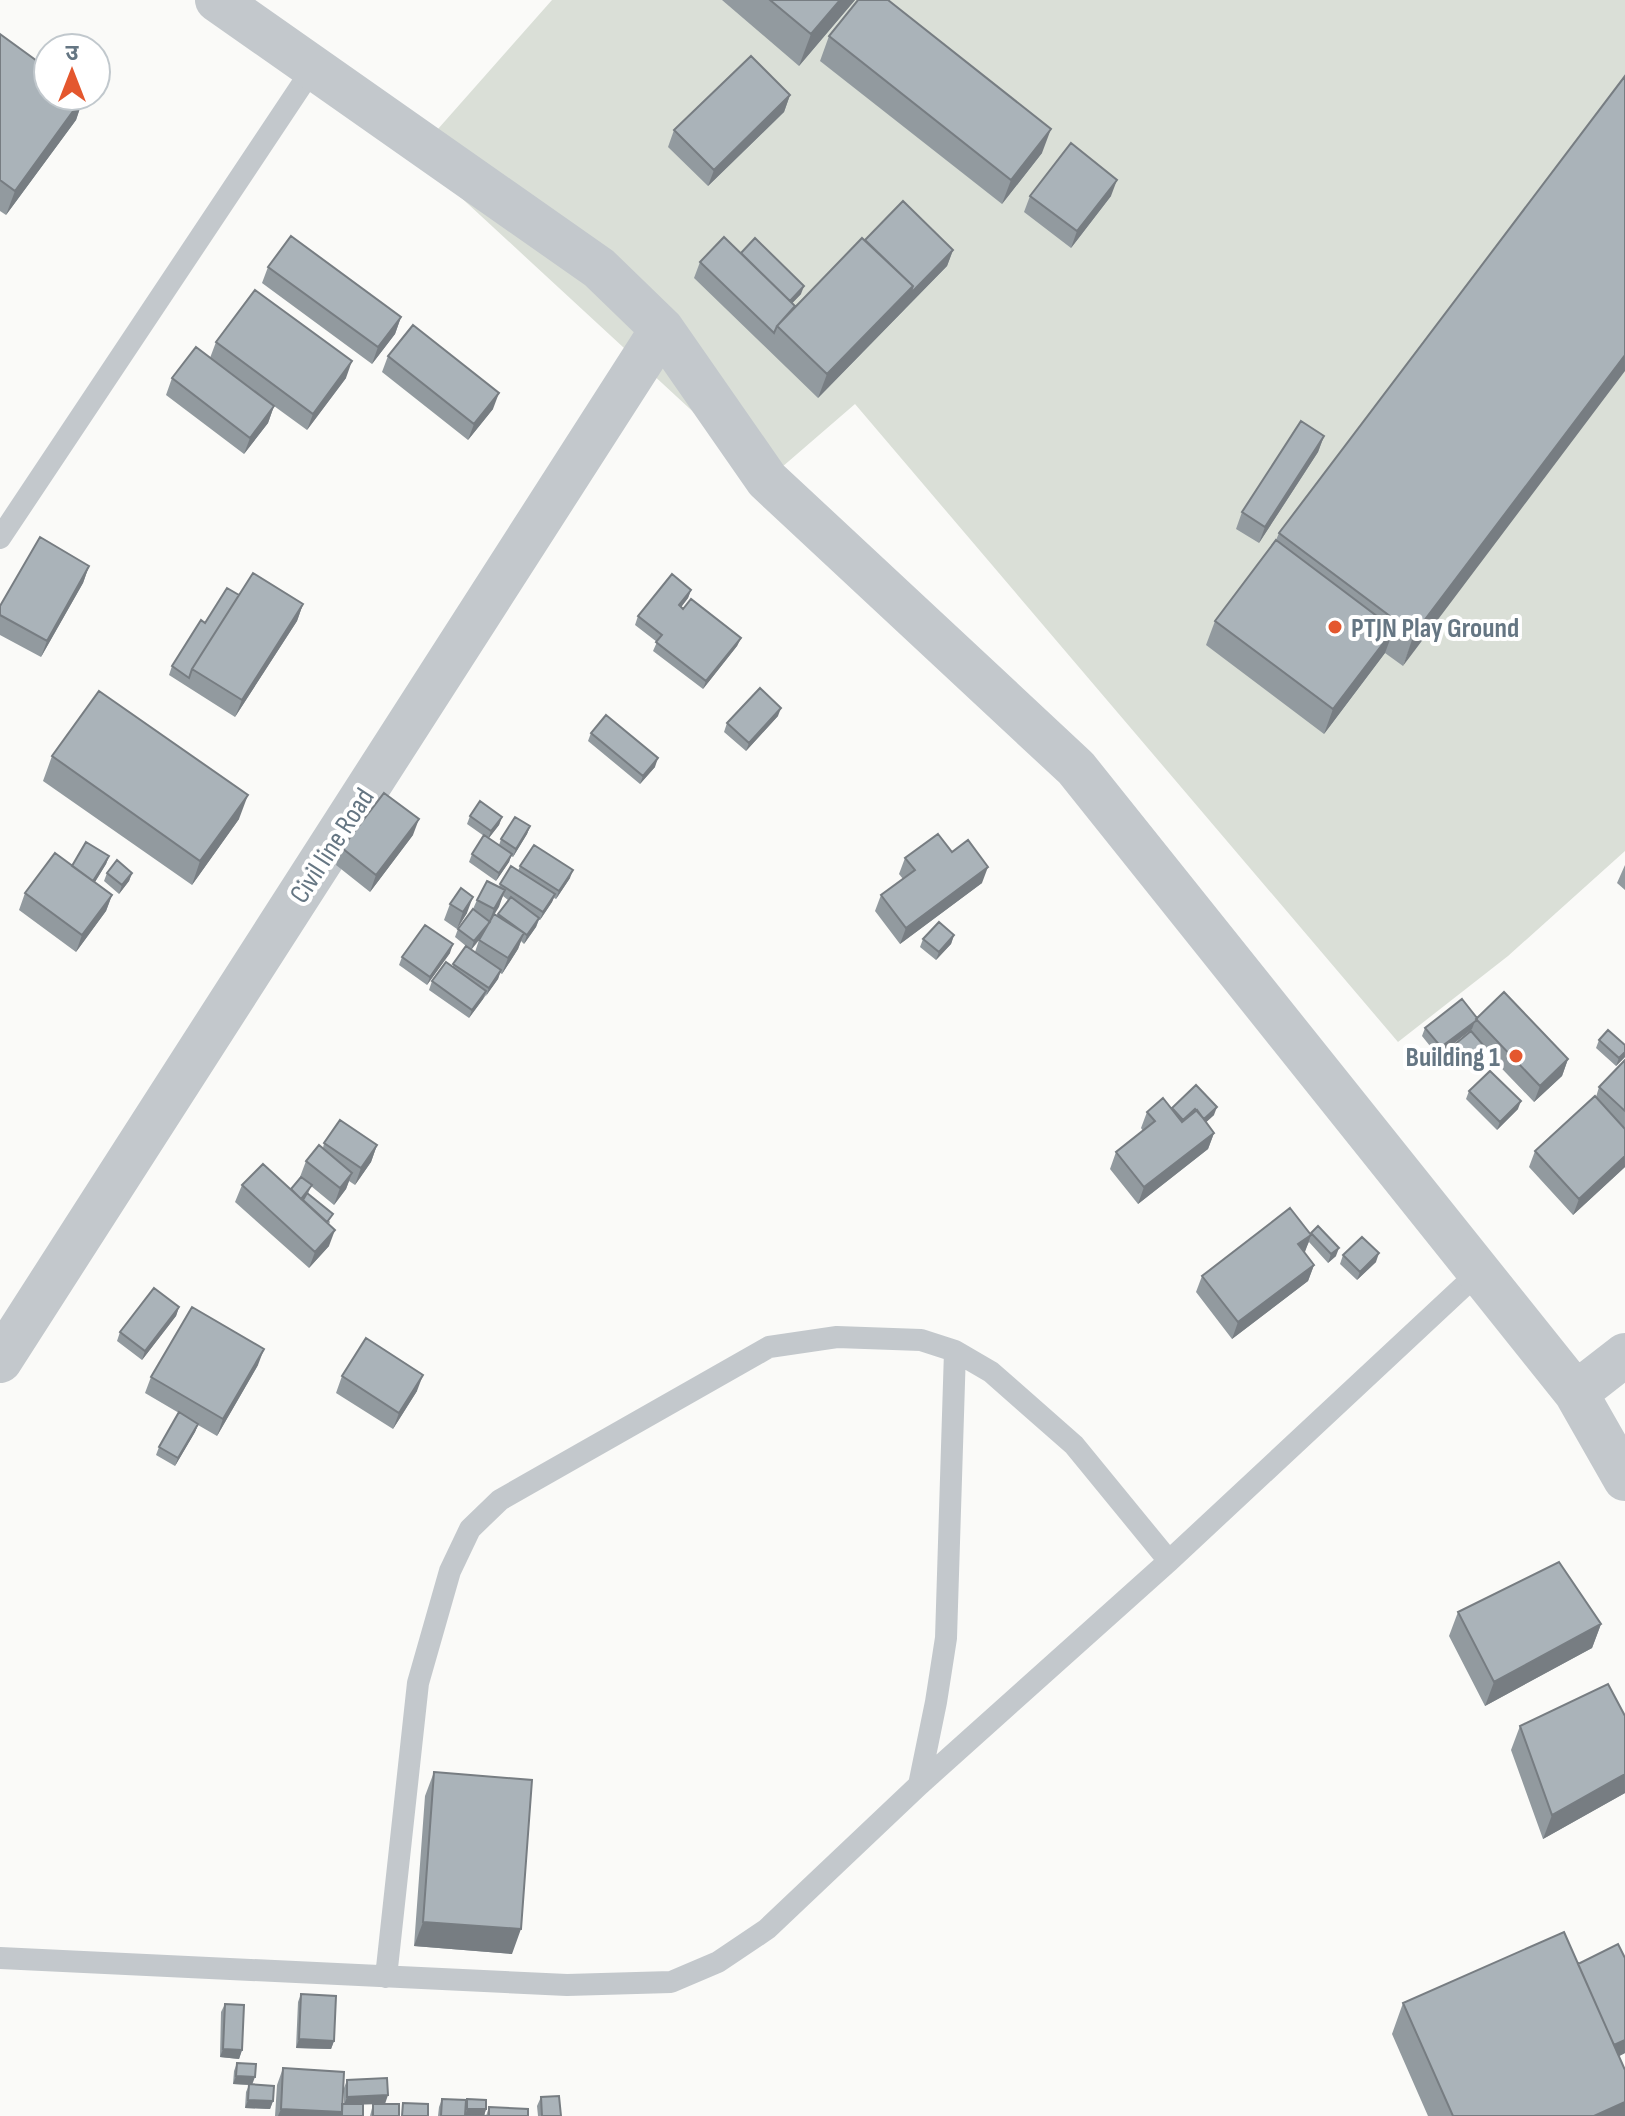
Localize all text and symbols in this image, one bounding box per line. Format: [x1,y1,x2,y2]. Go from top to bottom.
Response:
north arrow [32,32,112,112]
text: उ [66,40,80,67]
place label: PTJN Play Ground [1351,612,1519,645]
marker: PTJN Play Ground [1326,618,1344,636]
street label: Civil line Road [283,782,381,909]
place label: Building 1 [1406,1041,1500,1074]
marker: Building 1 [1507,1047,1525,1065]

